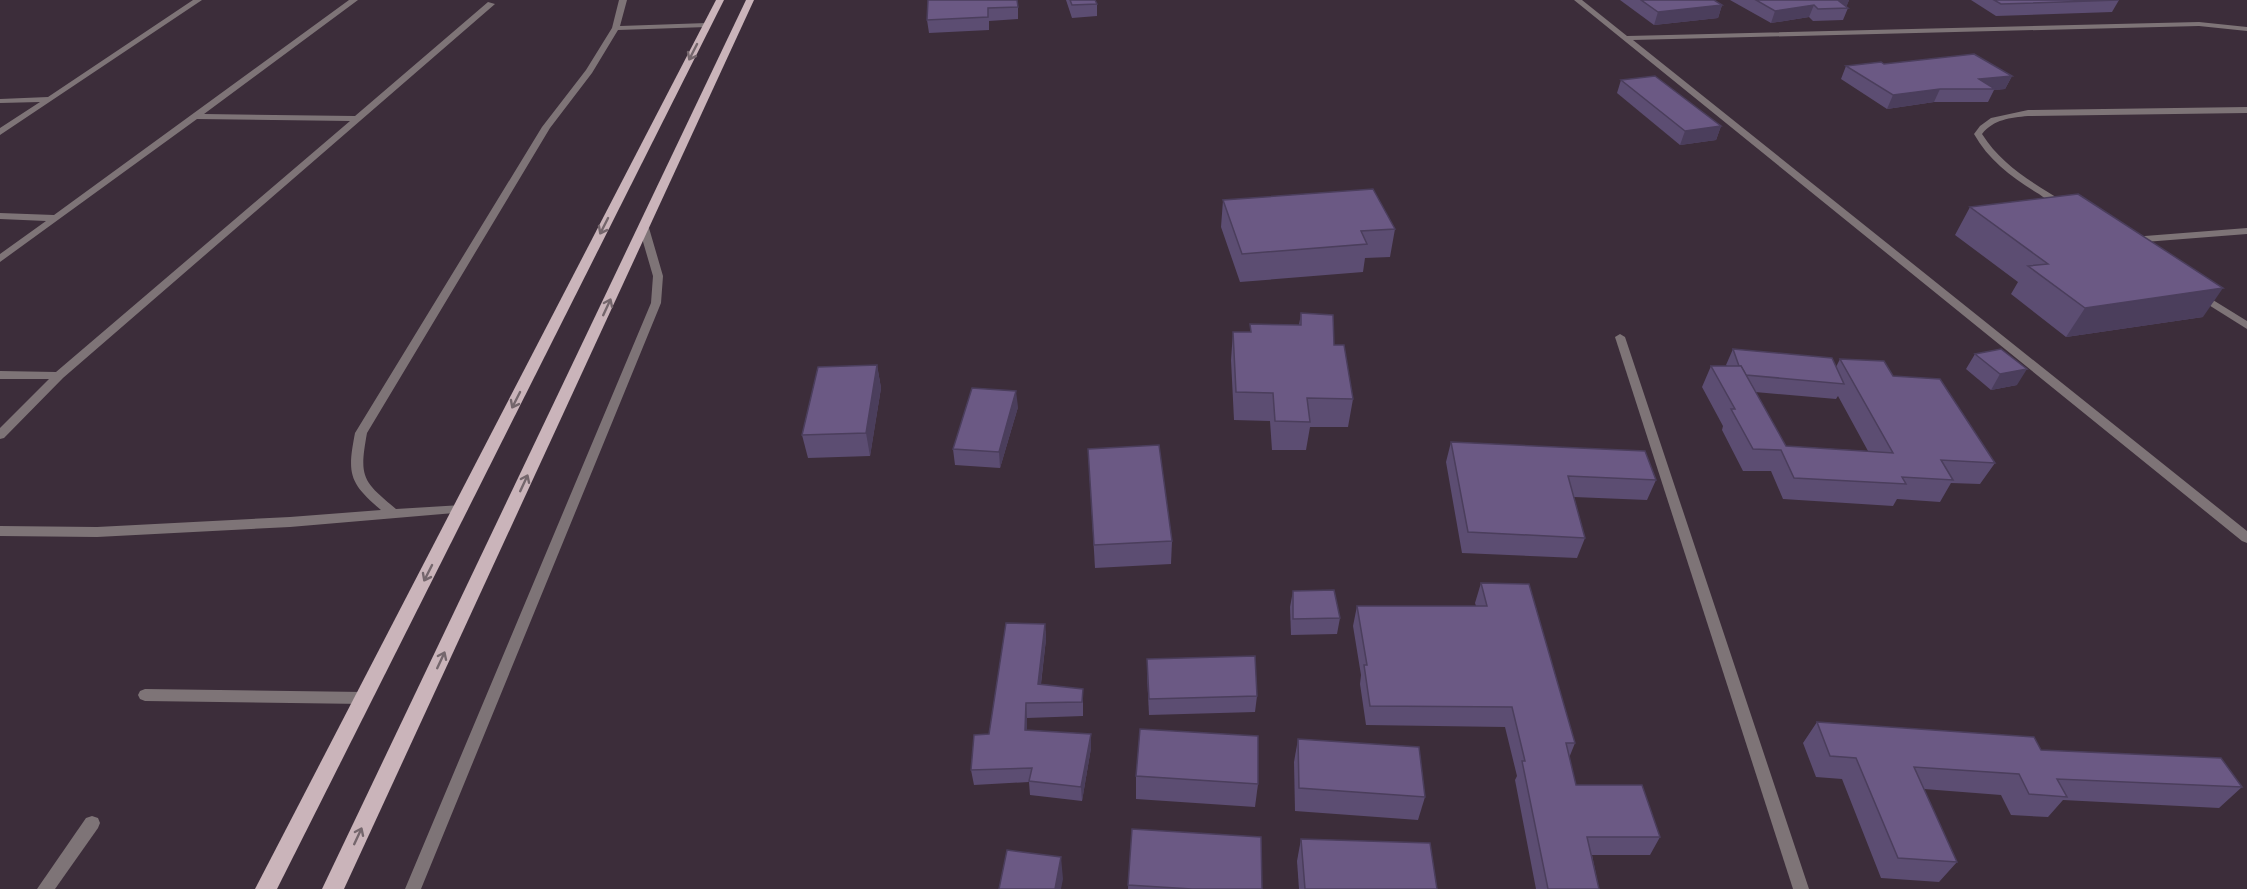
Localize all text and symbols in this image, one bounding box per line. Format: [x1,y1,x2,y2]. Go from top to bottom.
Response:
one-way arrow [687,43,699,61]
one-way arrow [598,216,610,234]
one-way arrow [601,298,613,316]
one-way arrow [510,390,522,408]
one-way arrow [518,475,530,493]
one-way arrow [422,564,433,582]
one-way arrow [435,651,447,669]
one-way arrow [352,828,364,846]

